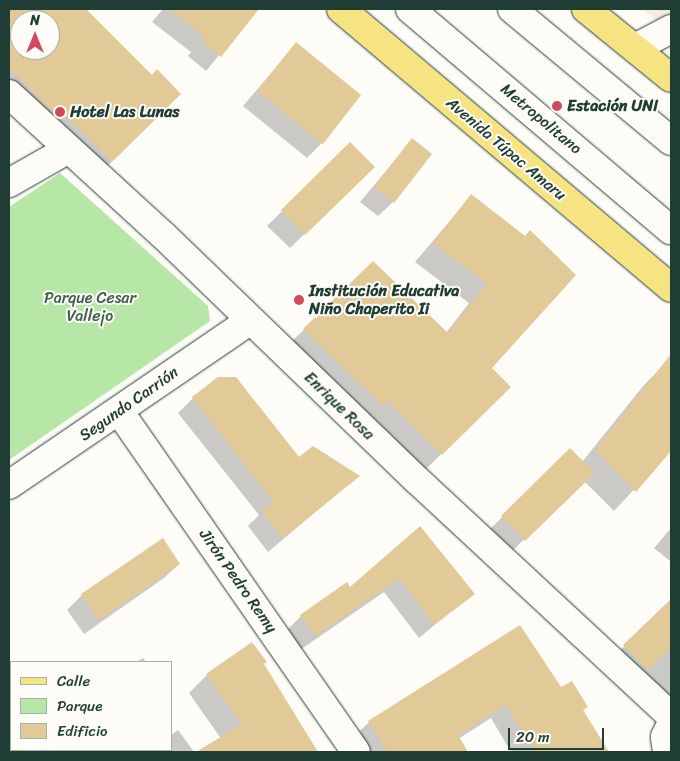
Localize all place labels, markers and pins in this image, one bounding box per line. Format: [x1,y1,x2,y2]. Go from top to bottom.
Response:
place label: Estación UNI [567,96,658,116]
marker: Estación UNI [551,100,563,112]
place label: Hotel Las Lunas [70,102,180,122]
marker: Hotel Las Lunas [54,106,66,118]
place label: Institución Educativa Niño Chaperito Ii [309,281,459,319]
marker: Institución Educativa Niño Chaperito Ii [293,294,305,306]

